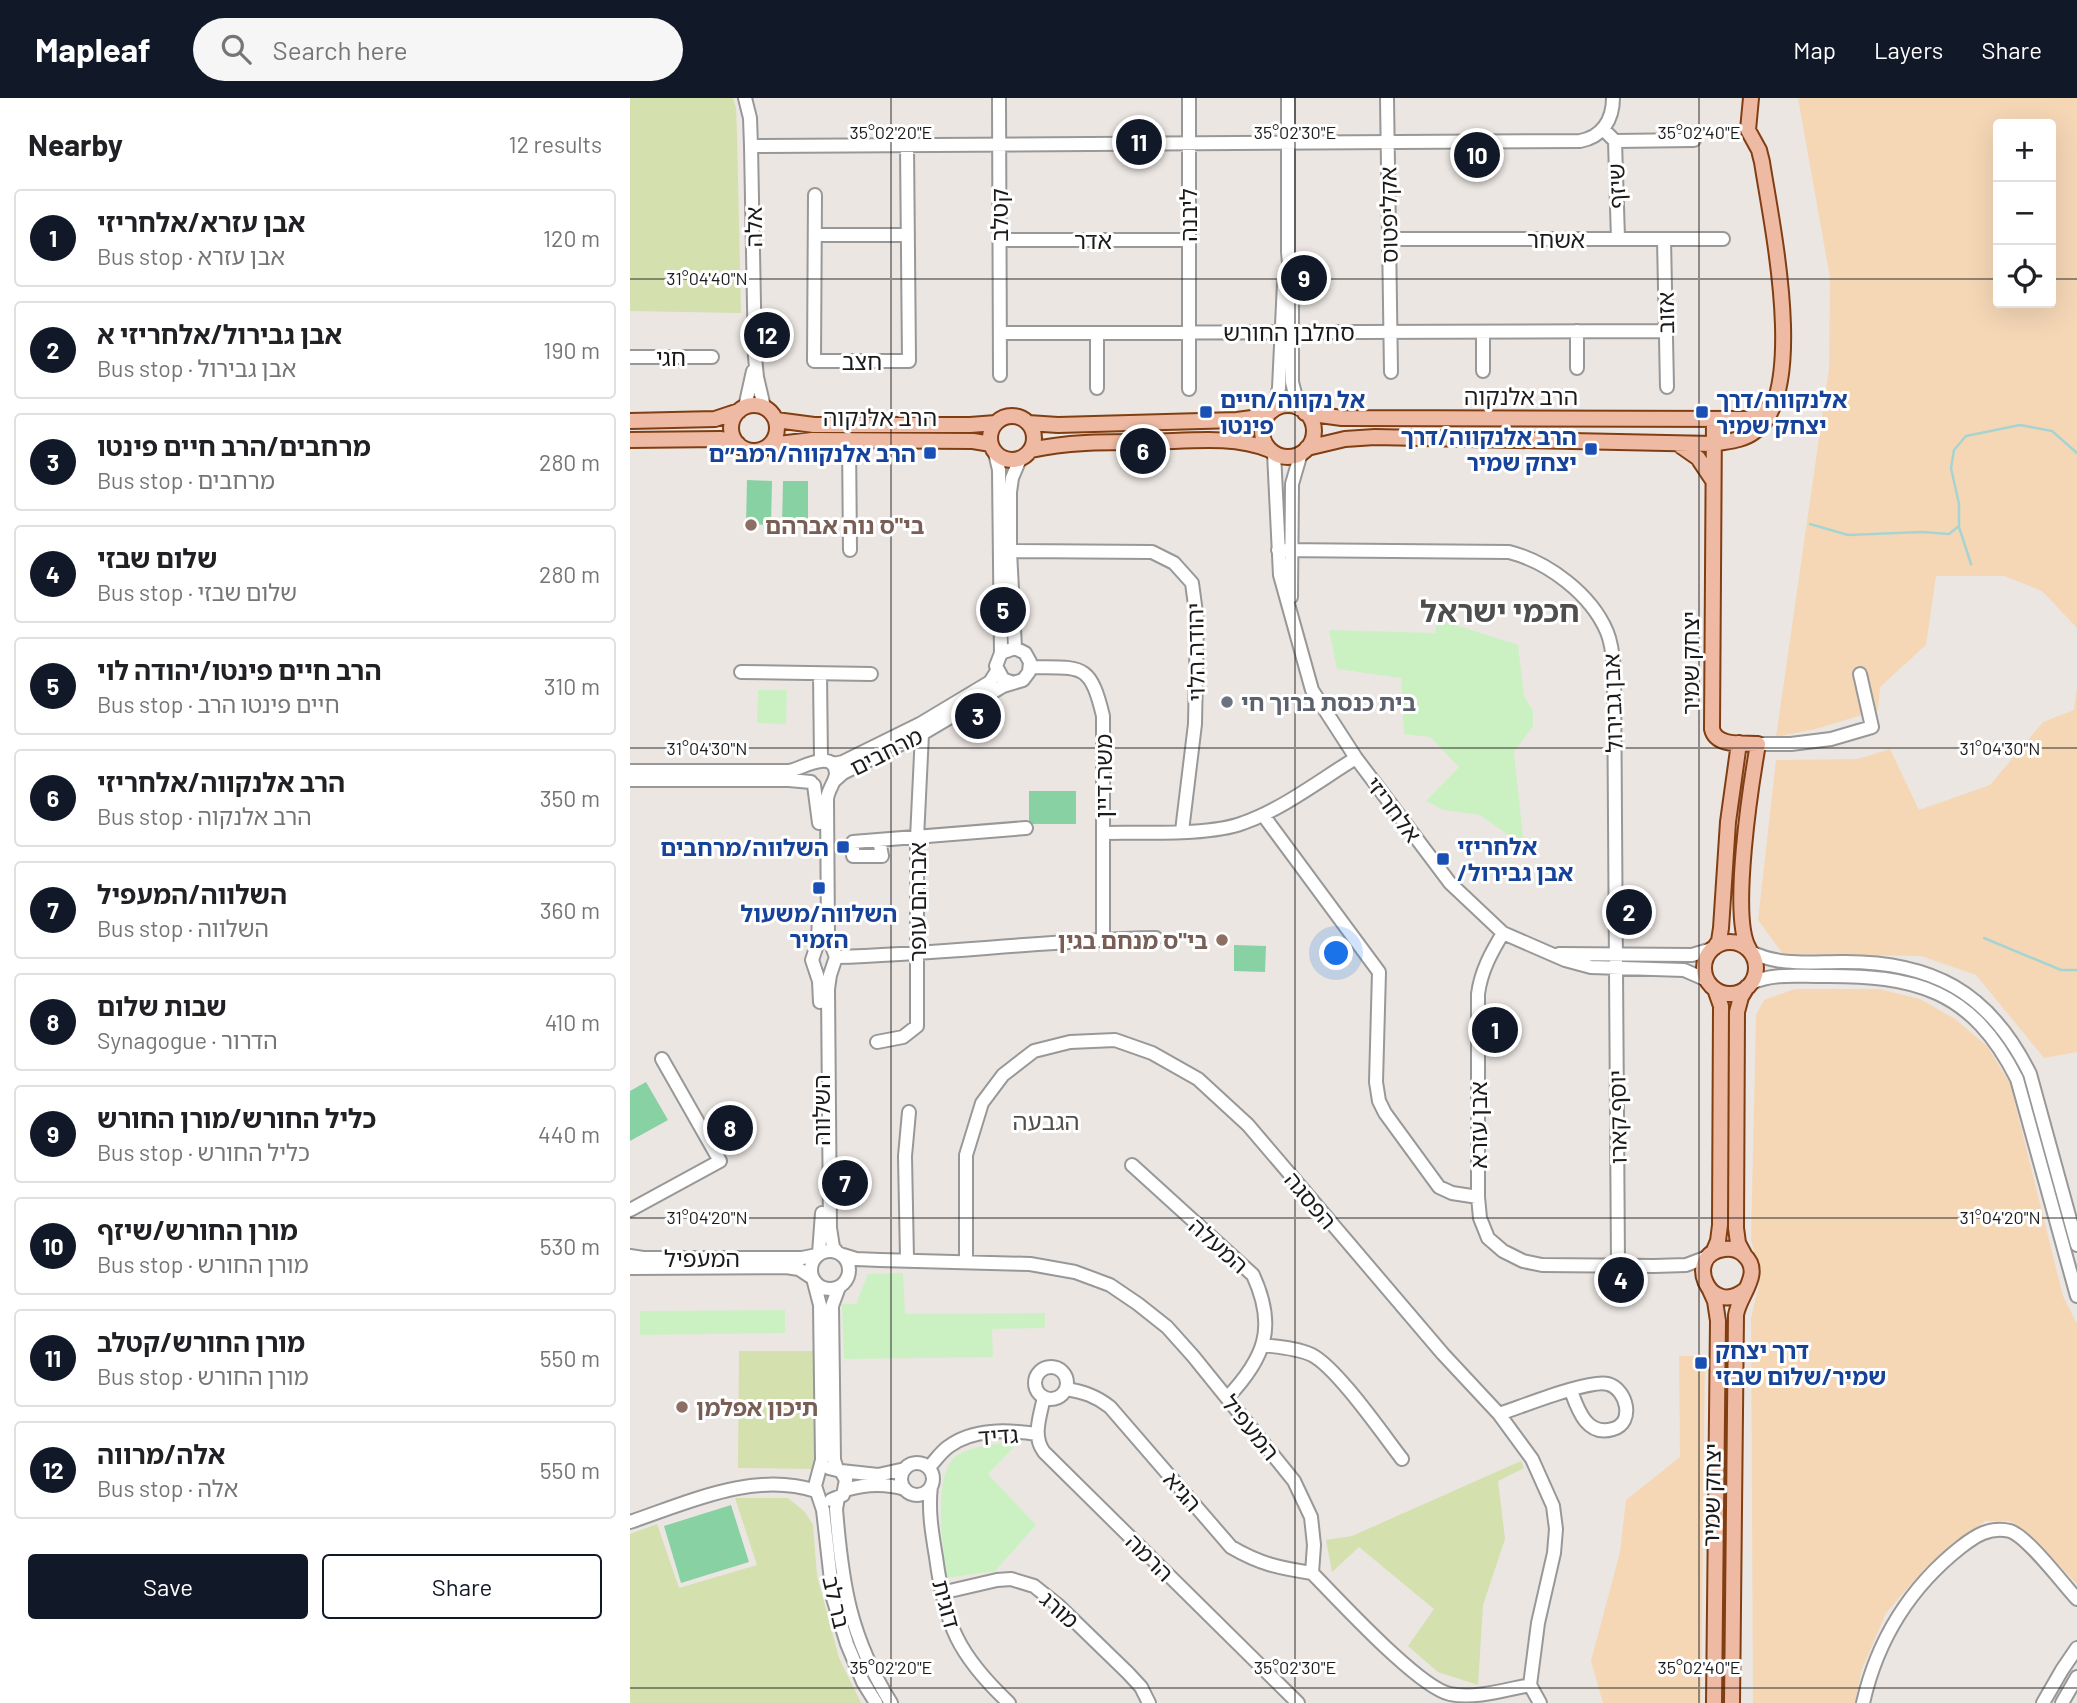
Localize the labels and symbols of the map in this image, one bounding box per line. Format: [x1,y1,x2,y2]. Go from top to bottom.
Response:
pin: 11 [1116,116,1162,168]
text: 35°02'20"E [849,121,933,143]
text: 35°02'30"E [1254,121,1336,143]
text: 35°02'40"E [1657,121,1741,143]
pin: 10 [1454,129,1500,181]
street label: שיזף [1601,163,1631,209]
street label: אקליפטוס [1373,166,1403,264]
street label: קטלב [985,188,1013,242]
street label: ליבנה [1174,188,1202,242]
street label: אלה [739,206,767,248]
street label: אשחר [1527,225,1585,253]
street label: אדר [1074,226,1112,254]
pin: 9 [1281,252,1327,304]
text: 31°04'40"N [666,267,748,289]
street label: אזוב [1651,292,1679,334]
pin: 12 [744,309,790,361]
street label: סחלבן החורש [1223,318,1355,346]
street label: חגי [656,343,686,371]
street label: חצב [842,347,882,375]
street label: הרב אלנקוה [1464,382,1578,410]
place label: אל נקווה/חיים פינטו [1220,385,1365,439]
place label: אלנקווה/דרך יצחק שמיר [1716,385,1847,439]
street label: הרב אלנקוה [823,403,937,431]
marker: אל נקווה/חיים פינטו [1198,404,1214,420]
marker: אלנקווה/דרך יצחק שמיר [1694,404,1710,420]
place label: הרב אלנקווה/דרך יצחק שמיר [1401,422,1577,476]
pin: 6 [1120,425,1166,477]
place label: הרב אלנקווה/רמב״ם [709,439,916,467]
marker: הרב אלנקווה/דרך יצחק שמיר [1583,441,1599,457]
marker: הרב אלנקווה/רמב״ם [922,445,938,461]
place label: בי"ס נוה אברהם [765,511,925,539]
marker: בי"ס נוה אברהם [743,517,759,533]
pin: 5 [980,584,1026,636]
district label: חכמי ישראל [1420,592,1580,628]
street label: יהודה הלוי [1180,602,1210,702]
street label: יצחק שמיר [1676,611,1704,715]
street label: אבן גבירול [1596,653,1628,753]
place label: בית כנסת ברוך חי [1241,688,1416,716]
pin: 3 [955,690,1001,742]
marker: בית כנסת ברוך חי [1219,694,1235,710]
street label: מרחבים [845,721,927,781]
street label: משה דיין [1089,734,1117,818]
text: 31°04'30"N [667,737,747,759]
text: 31°04'30"N [1960,737,2040,759]
street label: אלחריזי [1360,771,1428,847]
place label: אלחריזי /אבן גבירול [1457,832,1573,886]
place label: השלווה/מרחבים [660,833,829,861]
marker: השלווה/מרחבים [835,839,851,855]
street label: אברהם עופר [903,842,931,962]
marker: אלחריזי /אבן גבירול [1435,851,1451,867]
marker: השלווה/משעול הזמיר [811,880,827,896]
pin: 2 [1606,886,1652,938]
place label: השלווה/משעול הזמיר [741,899,897,953]
place label: בי"ס מנחם בגין [1058,926,1208,954]
marker: בי"ס מנחם בגין [1214,932,1230,948]
your location [1319,936,1353,970]
pin: 1 [1472,1004,1518,1056]
street label: יוסף קארו [1602,1070,1632,1164]
street label: השלווה [807,1074,835,1146]
street label: אבן עזרא [1464,1081,1492,1169]
pin: 8 [707,1102,753,1154]
district label: הגבעה [1012,1106,1080,1135]
pin: 7 [822,1157,868,1209]
street label: הפסגה [1279,1166,1343,1234]
text: 31°04'20"N [666,1206,748,1228]
text: 31°04'20"N [1959,1206,2041,1228]
street label: המעלה [1184,1211,1254,1279]
street label: המעפיל [664,1244,740,1272]
pin: 4 [1598,1254,1644,1306]
place label: דרך יצחק שמיר/שלום שבזי [1715,1336,1886,1390]
marker: דרך יצחק שמיר/שלום שבזי [1693,1355,1709,1371]
street label: המעפיל [1216,1389,1286,1465]
place label: תיכון אפלמן [696,1393,818,1421]
marker: תיכון אפלמן [674,1399,690,1415]
street label: גדיד [977,1420,1019,1450]
street label: יצחק שמיר [1696,1443,1726,1547]
street label: הגיא [1158,1465,1208,1517]
street label: הרמה [1120,1527,1180,1587]
street label: בר לב [817,1573,857,1631]
street label: דוגית [927,1577,967,1631]
street label: מורג [1035,1584,1085,1634]
text: 35°02'20"E [849,1656,933,1678]
text: 35°02'30"E [1254,1656,1336,1678]
text: 35°02'40"E [1657,1656,1741,1678]

